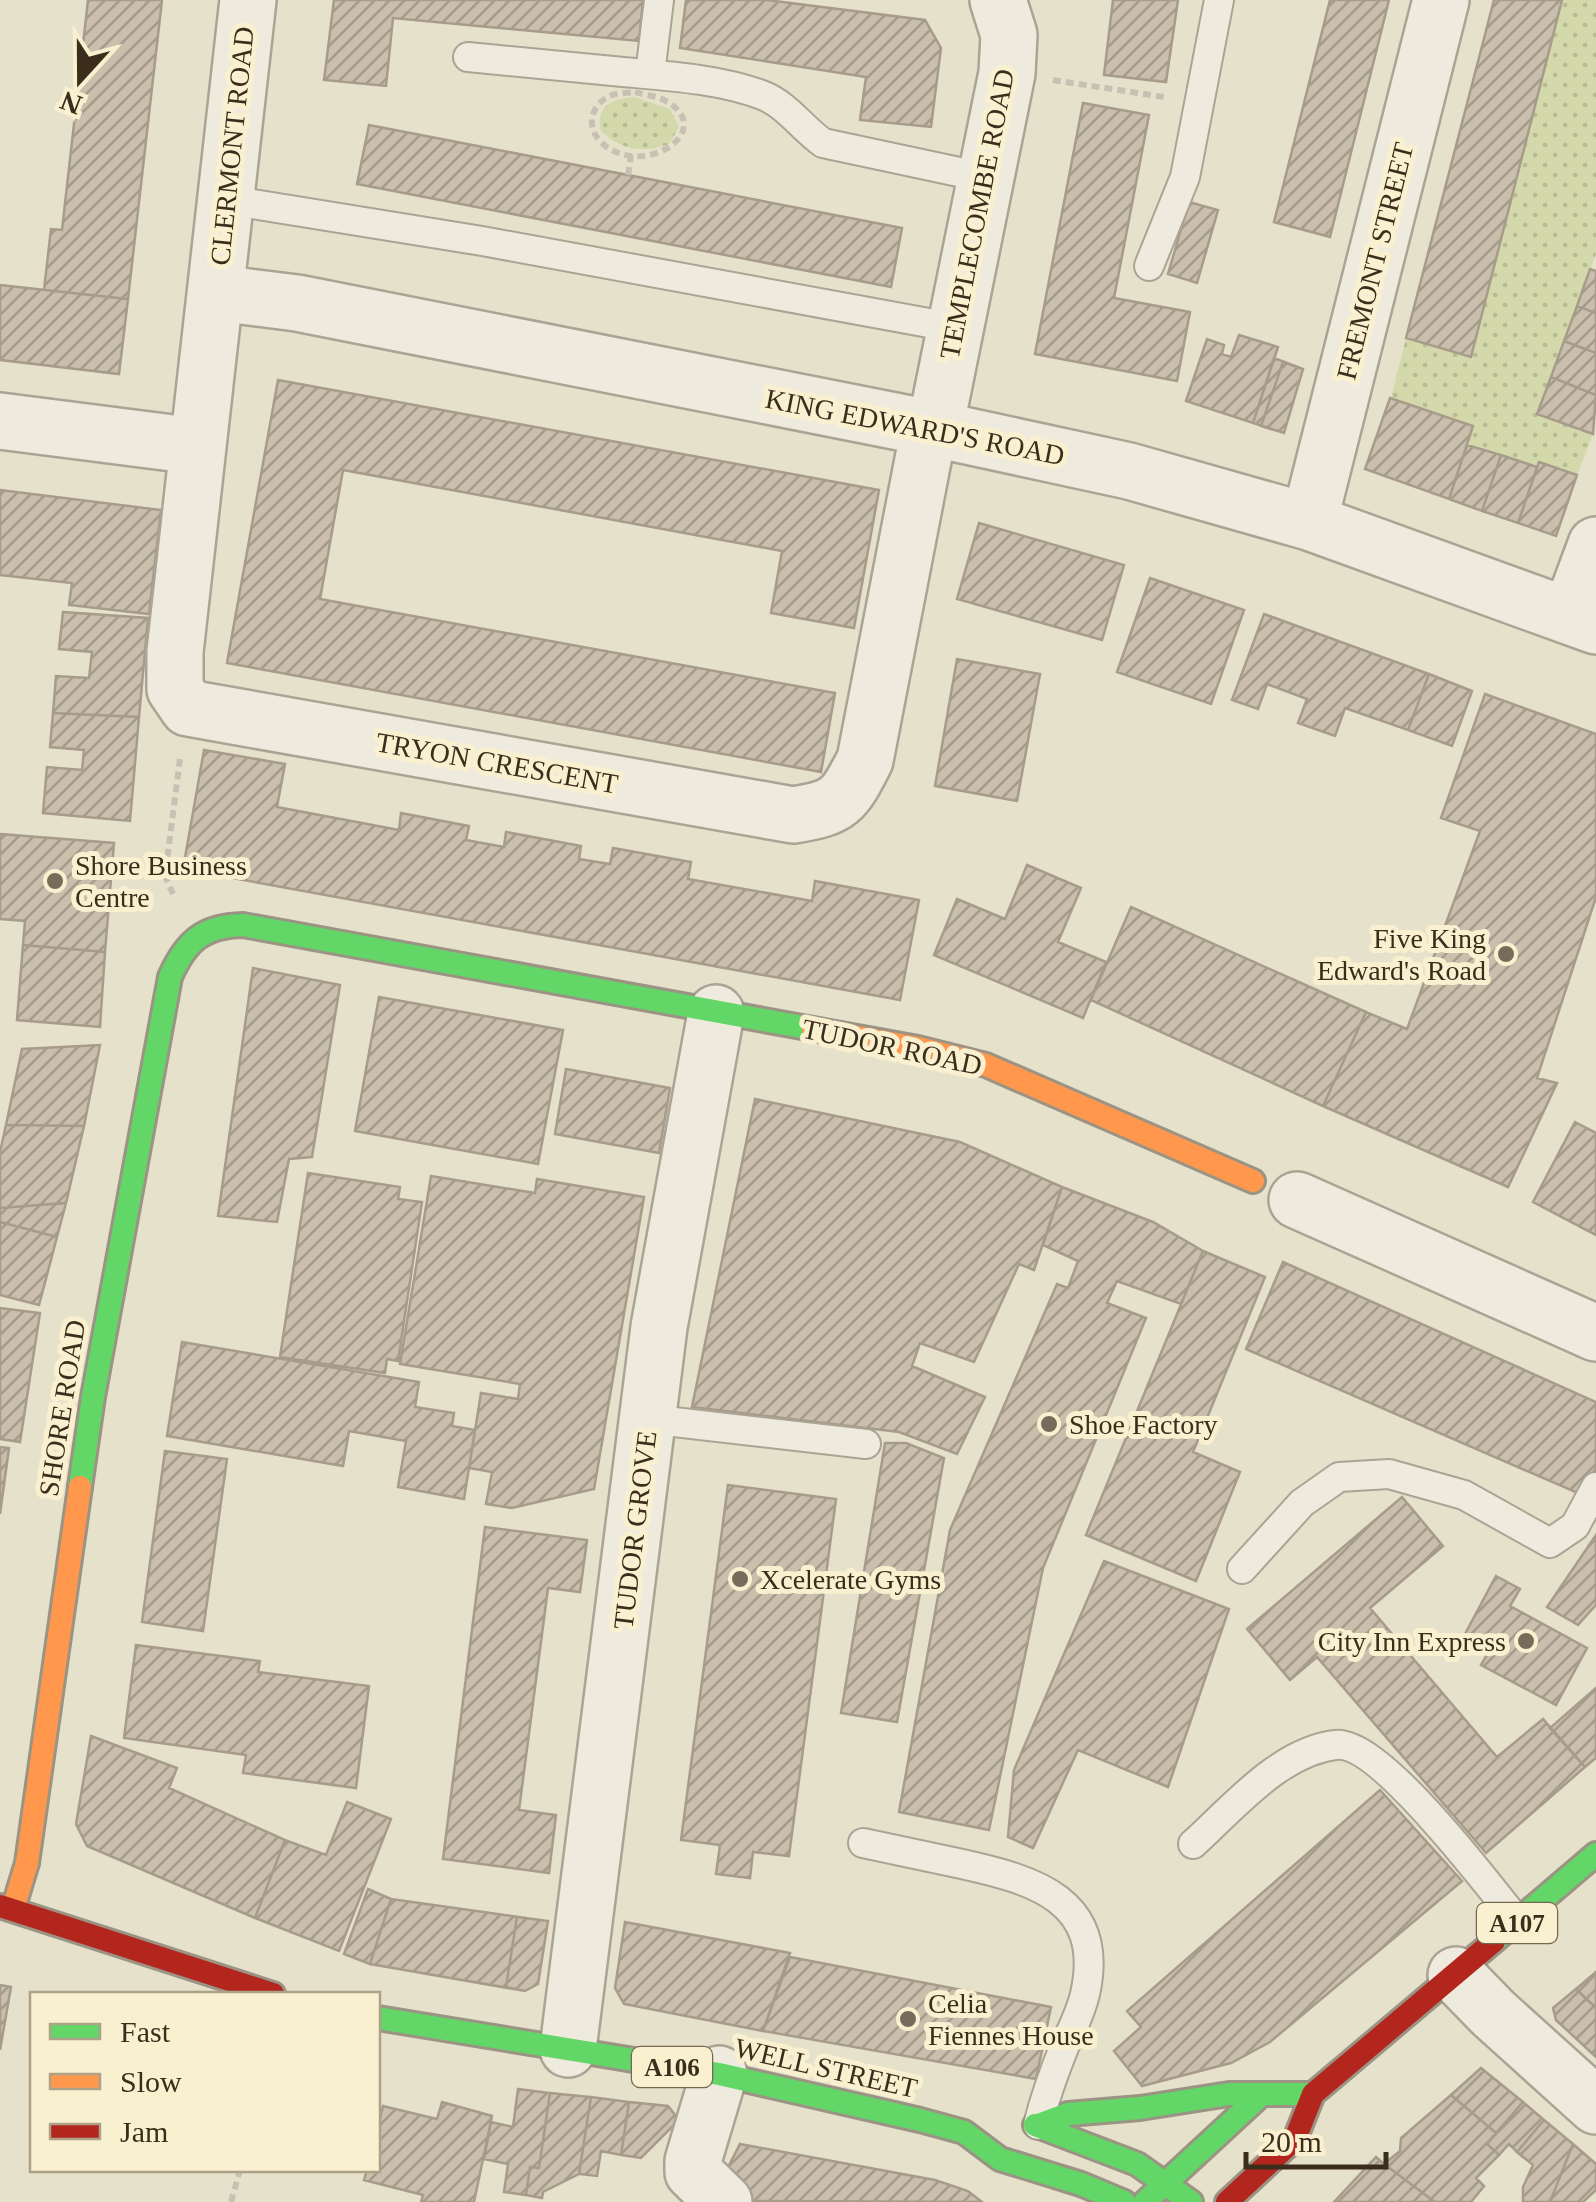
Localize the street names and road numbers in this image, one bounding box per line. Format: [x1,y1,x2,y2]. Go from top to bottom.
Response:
street label: CLERMONT ROAD [204,25,260,267]
street label: TEMPLECOMBE ROAD [934,66,1020,362]
street label: FREMONT STREET [1331,139,1419,383]
street label: KING EDWARD'S ROAD [763,383,1067,471]
street label: TRYON CRESCENT [374,726,620,800]
street label: TUDOR ROAD [799,1013,985,1081]
street label: SHORE ROAD [33,1318,91,1498]
street label: TUDOR GROVE [607,1429,663,1631]
road number: A107 [1477,1903,1557,1943]
street label: WELL STREET [732,2032,920,2104]
road number: A106 [632,2047,712,2087]

